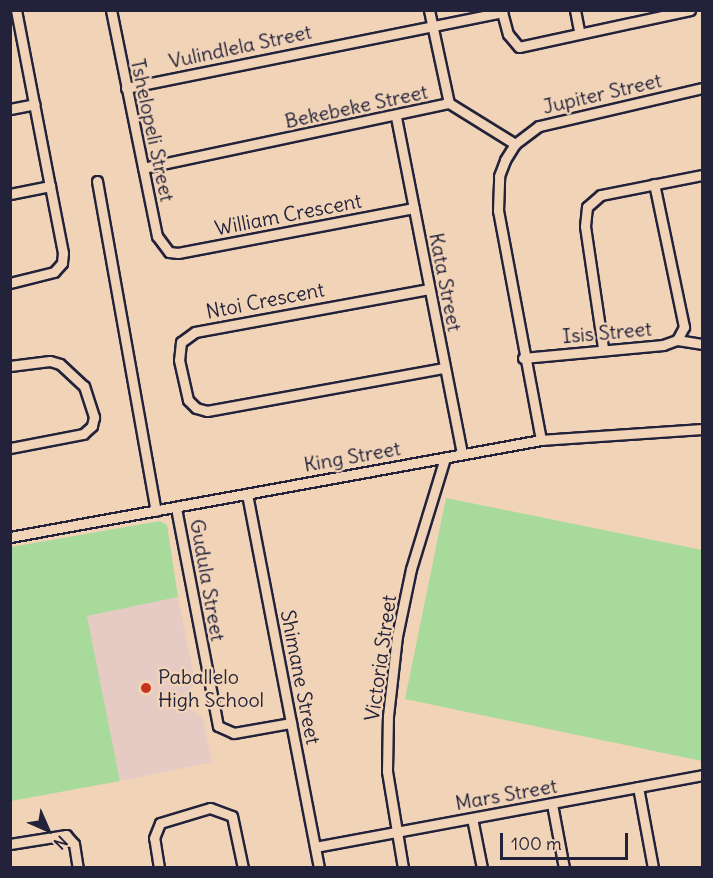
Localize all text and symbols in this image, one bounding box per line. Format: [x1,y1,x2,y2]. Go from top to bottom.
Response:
street label: Vulindlela Street [167,19,313,73]
street label: Tshelopeli Street [126,56,180,204]
street label: Jupiter Street [540,68,664,118]
street label: Bekebeke Street [282,79,430,133]
street label: William Crescent [213,188,363,240]
street label: Kata Street [425,231,467,333]
street label: Ntoi Crescent [204,277,326,323]
street label: Isis Street [561,316,653,348]
street label: King Street [302,436,402,476]
street label: Gudula Street [185,517,231,643]
street label: Victoria Street [359,593,401,723]
street label: Shimane Street [276,608,326,746]
place label: Paballelo High School [158,664,264,711]
marker: Paballelo High School [139,681,153,695]
street label: Mars Street [453,773,559,815]
north arrow [18,800,78,860]
scale bar [503,821,630,859]
text: N [50,832,72,854]
text: 100 m [511,832,562,855]

